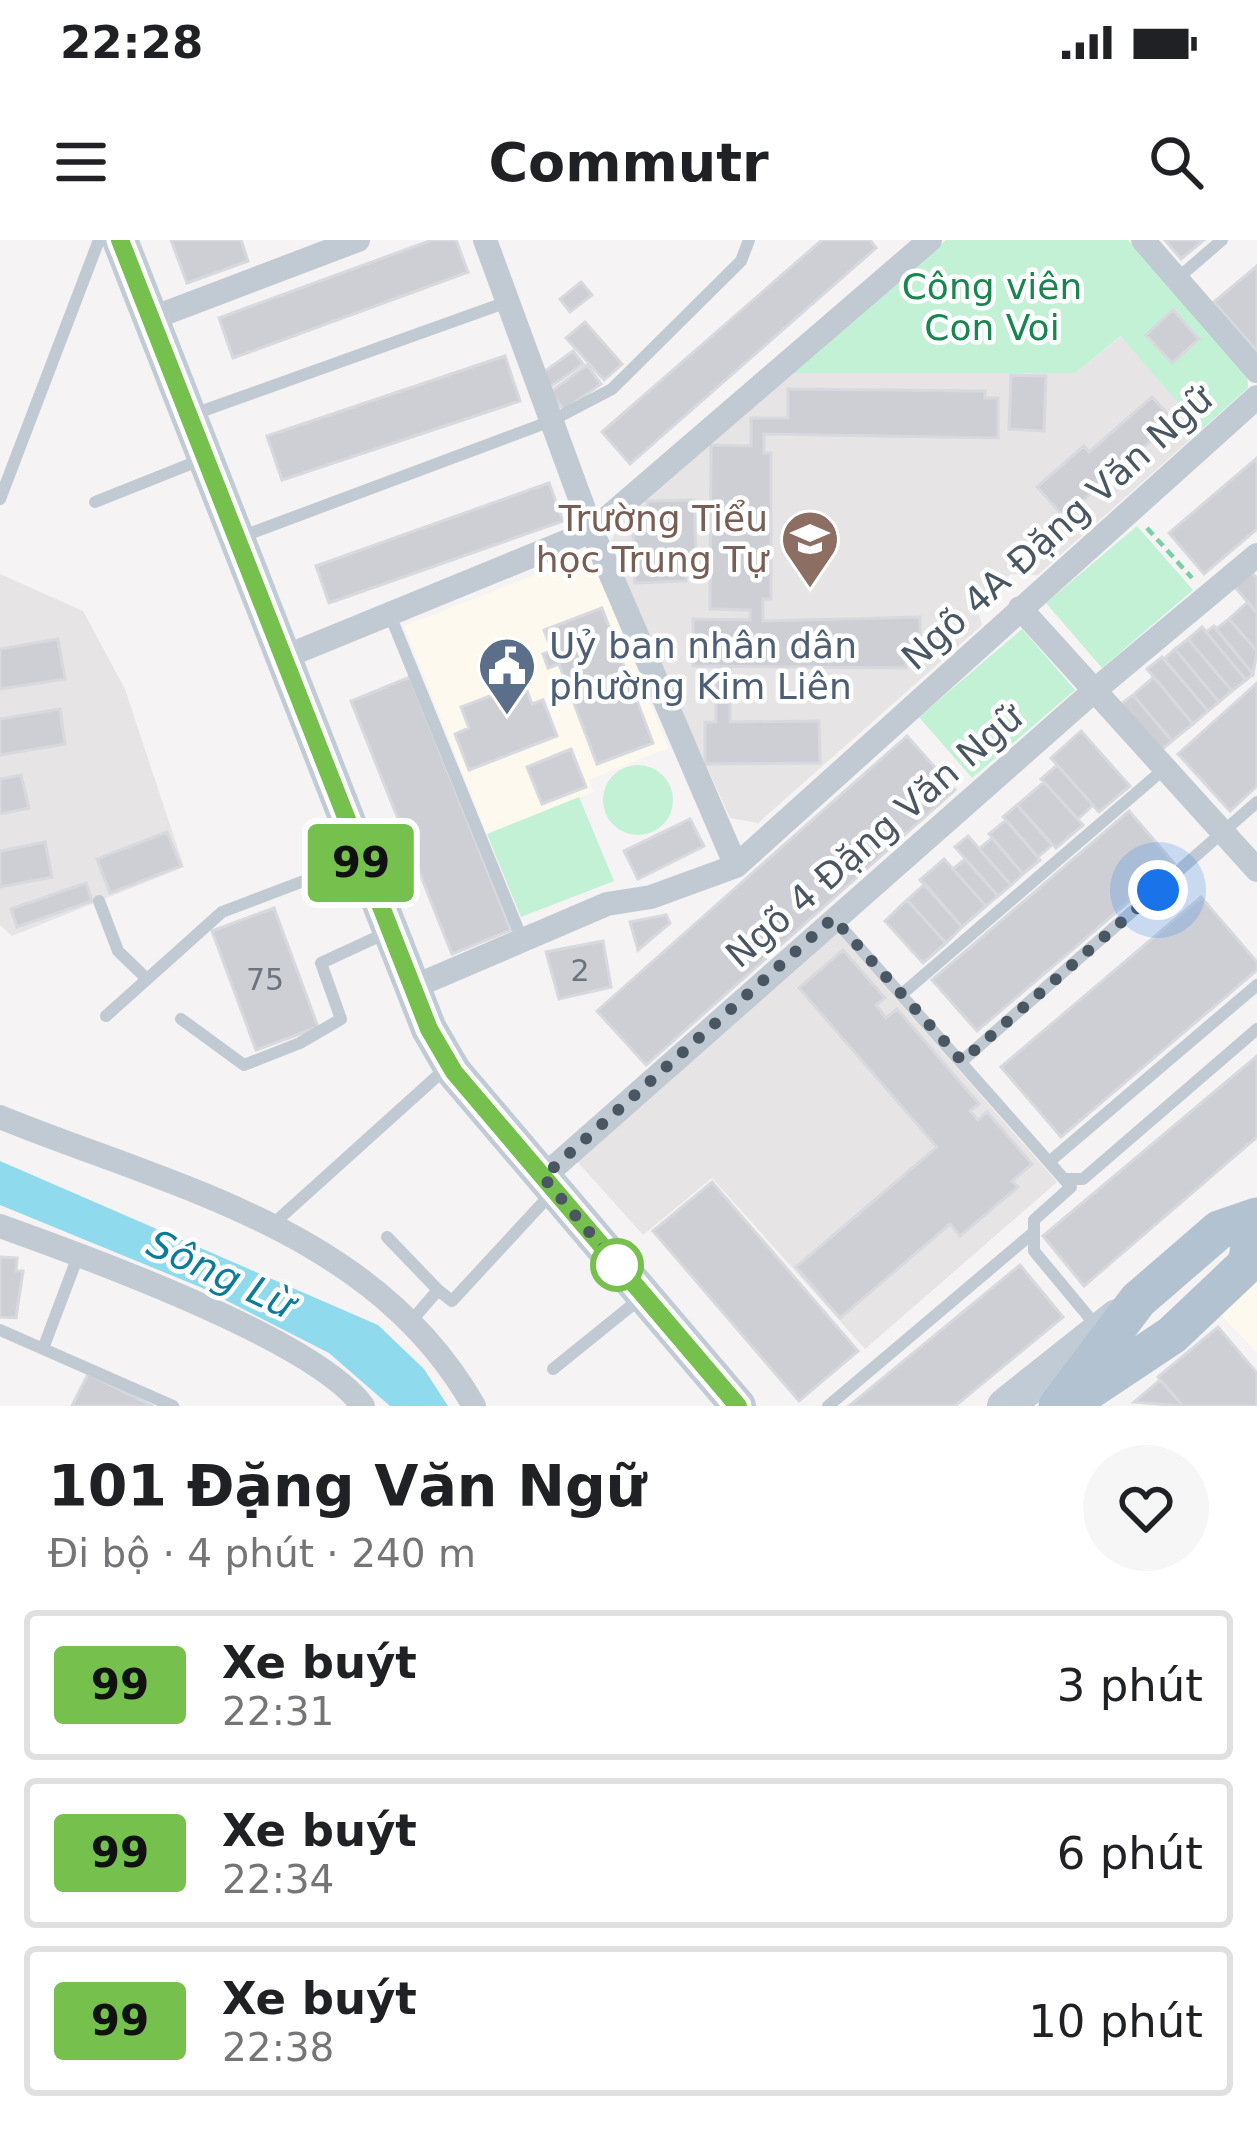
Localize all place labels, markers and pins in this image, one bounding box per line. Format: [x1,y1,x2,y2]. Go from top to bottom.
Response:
place label: Trường Tiểu học Trung Tự [536,498,770,580]
school or university icon: Trường Tiểu học Trung Tự [779,508,841,590]
place label: Uỷ ban nhân dân phường Kim Liên [549,625,857,707]
public building icon: Uỷ ban nhân dân phường Kim Liên [476,635,538,717]
unlabelled marker [592,1240,642,1290]

